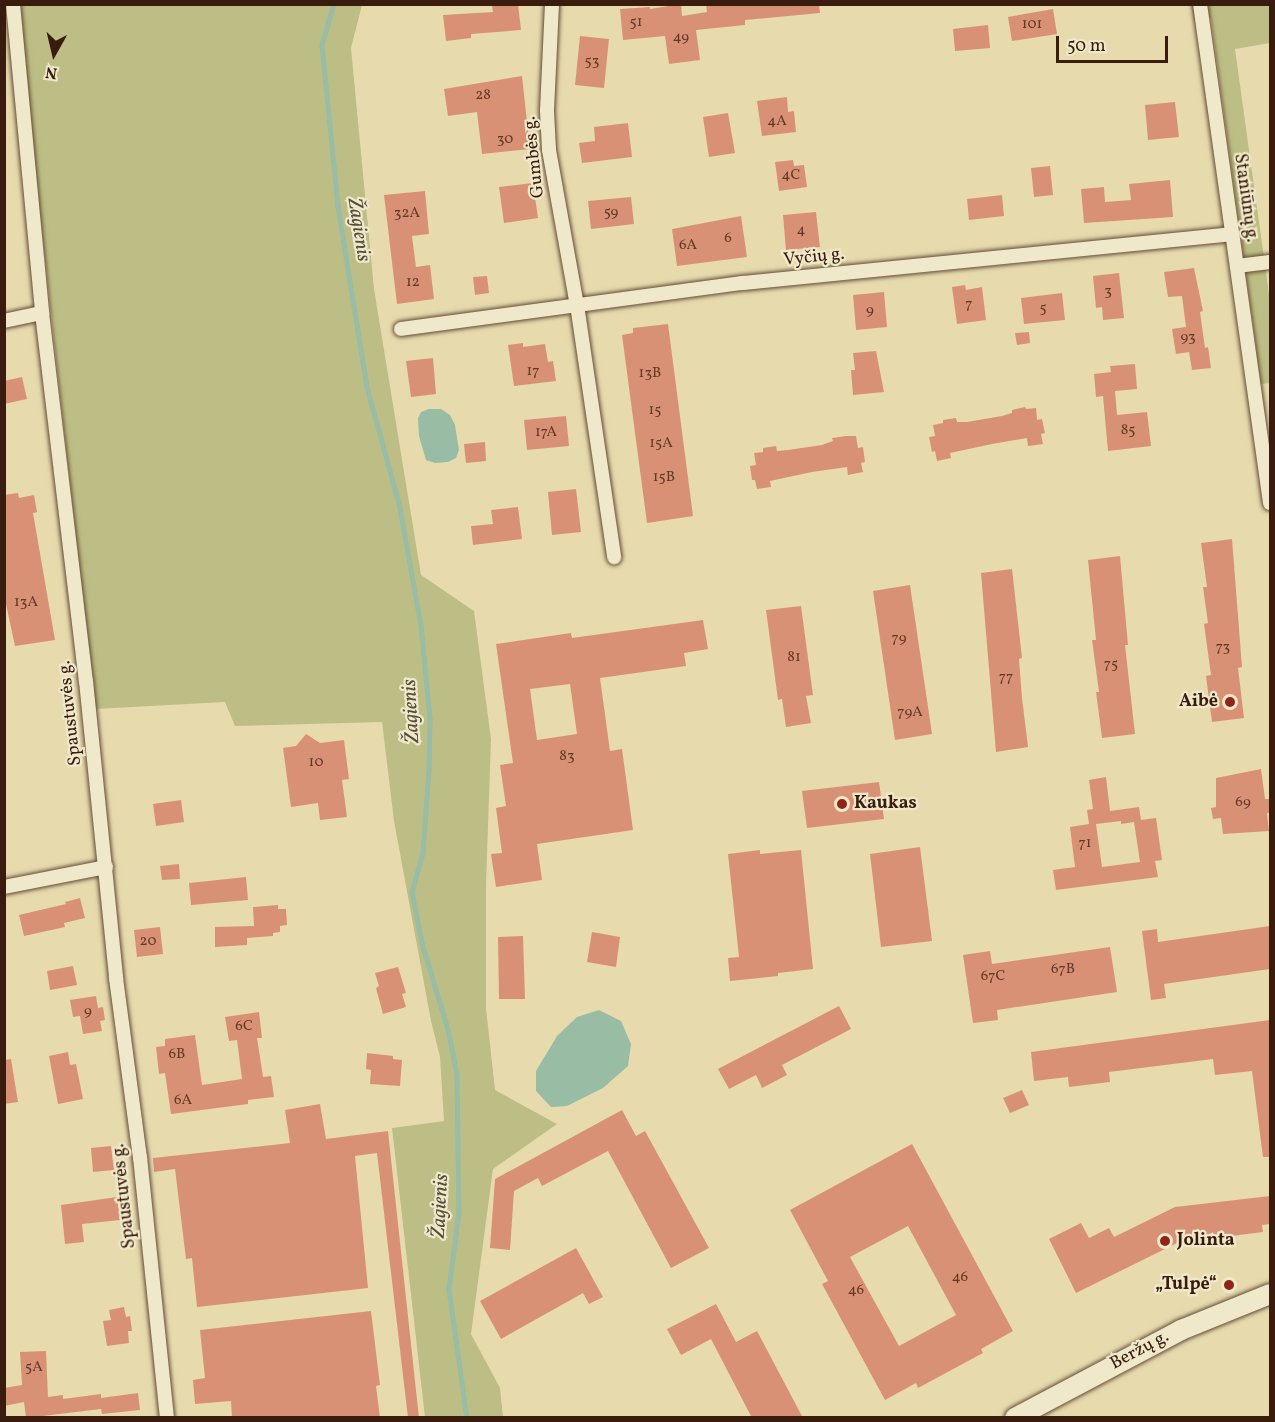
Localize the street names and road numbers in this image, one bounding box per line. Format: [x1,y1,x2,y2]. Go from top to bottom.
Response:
street label: Gumbės g. [520,115,550,199]
street label: Staniūnų g. [1228,152,1262,244]
street label: Vyčių g. [782,244,846,272]
street label: Spaustuvės g. [55,659,87,767]
street label: Spaustuvės g. [109,1142,141,1250]
street label: Beržų g. [1107,1327,1173,1375]

